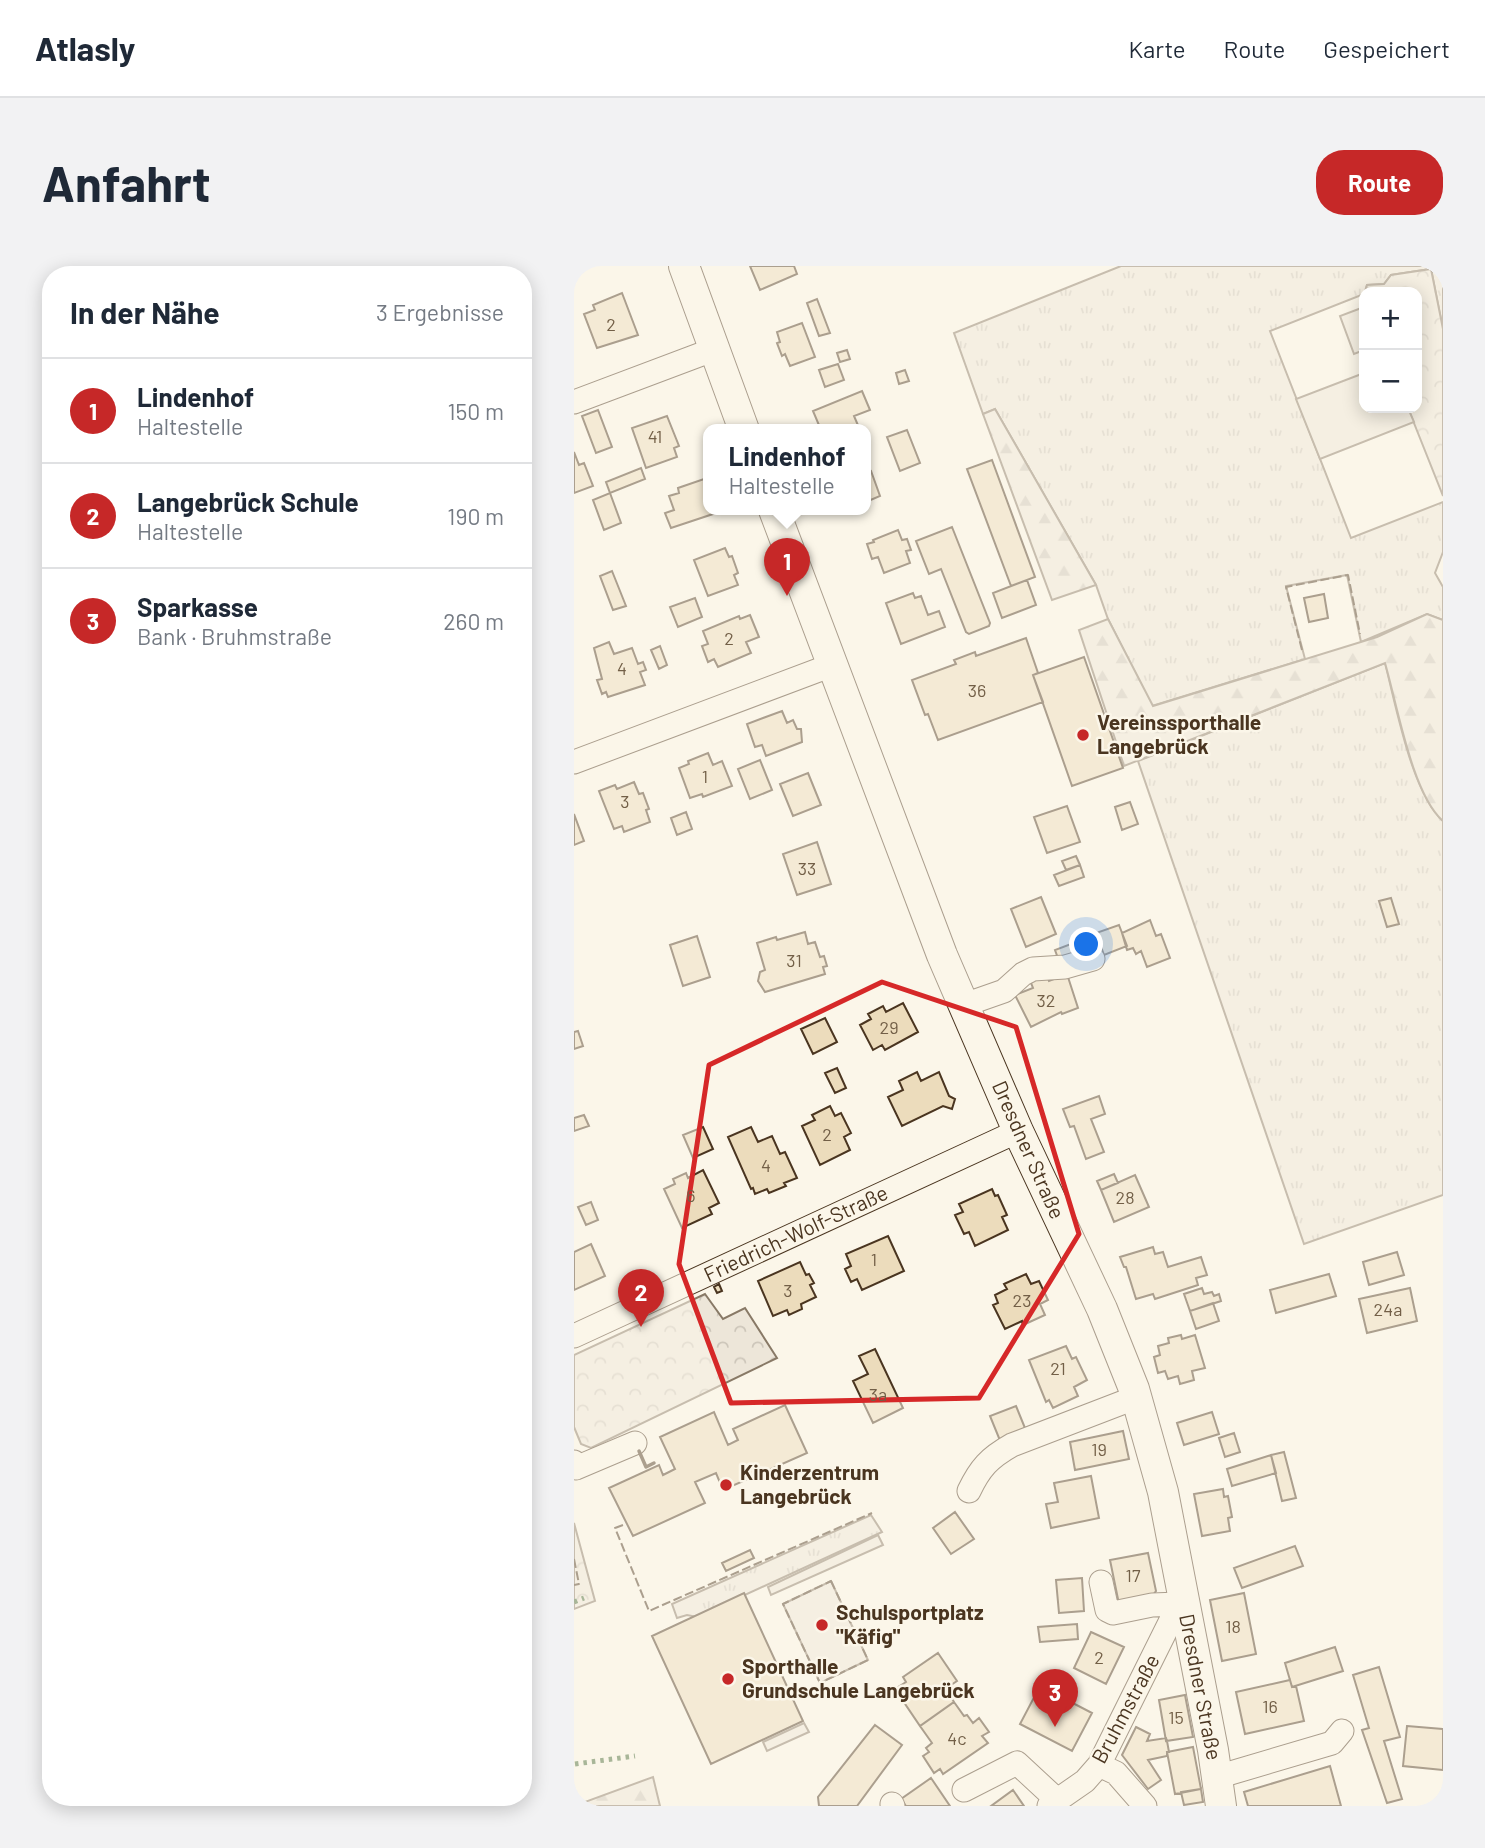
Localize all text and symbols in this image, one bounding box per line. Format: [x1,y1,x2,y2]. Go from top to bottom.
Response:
text: Atlasly [35,28,135,68]
text: Karte [1128,34,1186,63]
text: Route [1224,34,1285,63]
text: Gespeichert [1323,34,1450,63]
button: Route [1316,150,1443,215]
text: Anfahrt [42,153,211,212]
map controls [1359,287,1422,413]
button: + [1359,287,1422,350]
text: In der Nähe [70,294,220,330]
text: 3 Ergebnisse [376,298,504,326]
house number: 2 [606,313,616,335]
button: − [1359,350,1422,413]
text: Lindenhof [137,381,254,412]
text: 1 [89,397,97,425]
text: 150 m [448,397,504,425]
text: Haltestelle [137,412,243,440]
popup [703,424,871,515]
house number: 41 [648,425,662,447]
text: Lindenhof [728,440,846,471]
text: Haltestelle [728,471,835,499]
text: Langebrück Schule [137,486,359,517]
text: 2 [87,502,99,530]
text: 190 m [447,502,504,530]
text: Haltestelle [137,517,243,545]
pin: 1 [764,538,810,596]
text: Sparkasse [137,591,258,622]
text: 3 [87,607,99,635]
text: 260 m [443,607,504,635]
text: Bank · Bruhmstraße [137,622,332,650]
house number: 2 [724,627,734,649]
house number: 4 [617,657,627,679]
house number: 36 [968,679,986,701]
place label: Vereinssporthalle Langebrück [1097,709,1261,758]
marker: Vereinssporthalle Langebrück [1075,727,1091,743]
house number: 1 [702,765,708,787]
house number: 3 [620,790,630,812]
house number: 33 [798,857,816,879]
your location [1069,927,1103,961]
house number: 31 [786,949,802,971]
house number: 32 [1037,989,1055,1011]
house number: 29 [879,1016,899,1038]
street label: Dresdner Straße [988,1077,1071,1222]
house number: 2 [822,1123,832,1145]
house number: 4 [761,1154,771,1176]
street label: Friedrich-Wolf-Straße [699,1179,891,1286]
house number: 6 [686,1184,696,1206]
house number: 28 [1115,1186,1135,1208]
house number: 1 [871,1248,877,1270]
pin: 2 [618,1269,664,1327]
house number: 3 [783,1279,793,1301]
house number: 23 [1013,1289,1031,1311]
house number: 24a [1374,1298,1402,1320]
house number: 21 [1050,1357,1066,1379]
house number: 3a [869,1383,887,1405]
house number: 19 [1091,1438,1107,1460]
place label: Kinderzentrum Langebrück [740,1459,879,1508]
marker: Kinderzentrum Langebrück [718,1477,734,1493]
house number: 17 [1126,1564,1141,1586]
place label: Schulsportplatz "Käfig" [836,1599,984,1648]
street label: Dresdner Straße [1175,1611,1228,1762]
house number: 18 [1225,1615,1241,1637]
marker: Schulsportplatz "Käfig" [814,1617,830,1633]
house number: 2 [1094,1646,1104,1668]
street label: Bruhmstraße [1086,1650,1164,1767]
place label: Sporthalle Grundschule Langebrück [742,1653,975,1702]
pin: 3 [1032,1669,1078,1727]
marker: Sporthalle Grundschule Langebrück [720,1671,736,1687]
house number: 16 [1262,1695,1278,1717]
house number: 15 [1168,1706,1184,1728]
house number: 4c [947,1727,967,1749]

